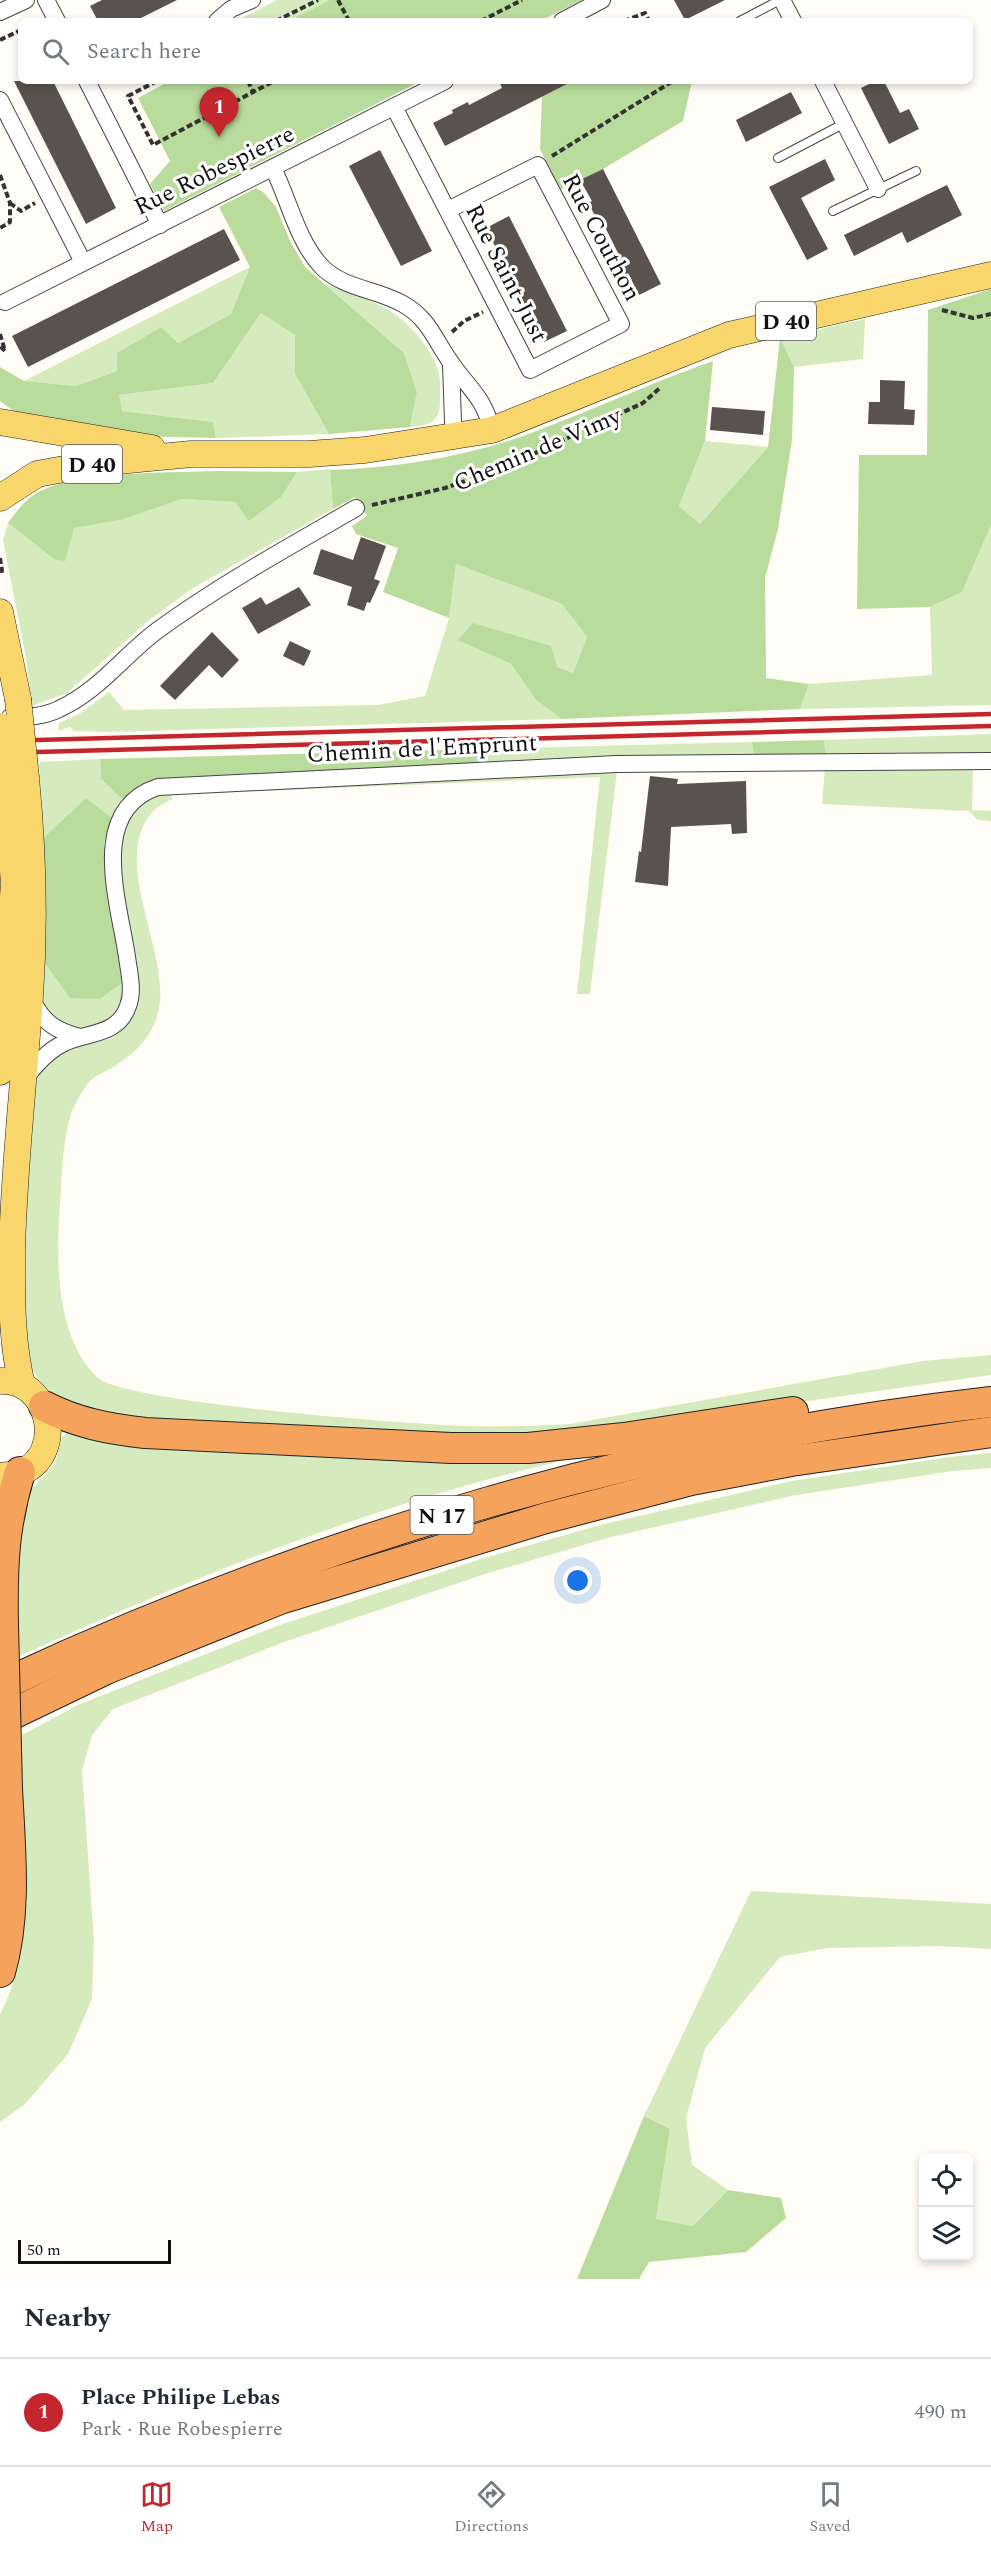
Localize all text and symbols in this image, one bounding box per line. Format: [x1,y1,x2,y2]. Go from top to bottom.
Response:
search box [18,18,973,84]
icon: search [39,35,72,68]
text: Search here [87,35,201,68]
pin: 1 [200,88,238,137]
street label: Rue Robespierre [128,116,301,225]
street label: Rue Couthon [552,167,650,308]
street label: Rue Saint-Just [456,198,557,349]
road number: D 40 [756,302,816,340]
street label: Chemin de Vimy [448,398,628,502]
road number: D 40 [62,445,122,483]
street label: Chemin de l'Emprunt [306,725,538,773]
road number: N 17 [410,1496,474,1534]
your location [563,1566,592,1595]
map controls [919,2153,973,2261]
button: locate [919,2153,973,2207]
button: layers [919,2207,973,2261]
scale bar [18,2237,171,2264]
text: 50 m [27,2238,61,2262]
text: Nearby [24,2298,110,2338]
text: Place Philipe Lebas [81,2381,280,2414]
text: 1 [38,2397,49,2427]
text: 490 m [915,2397,967,2427]
text: Park · Rue Robespierre [81,2414,283,2444]
tab: Map [140,2478,173,2538]
tab: Directions [454,2478,529,2538]
tab: Saved [810,2478,851,2538]

